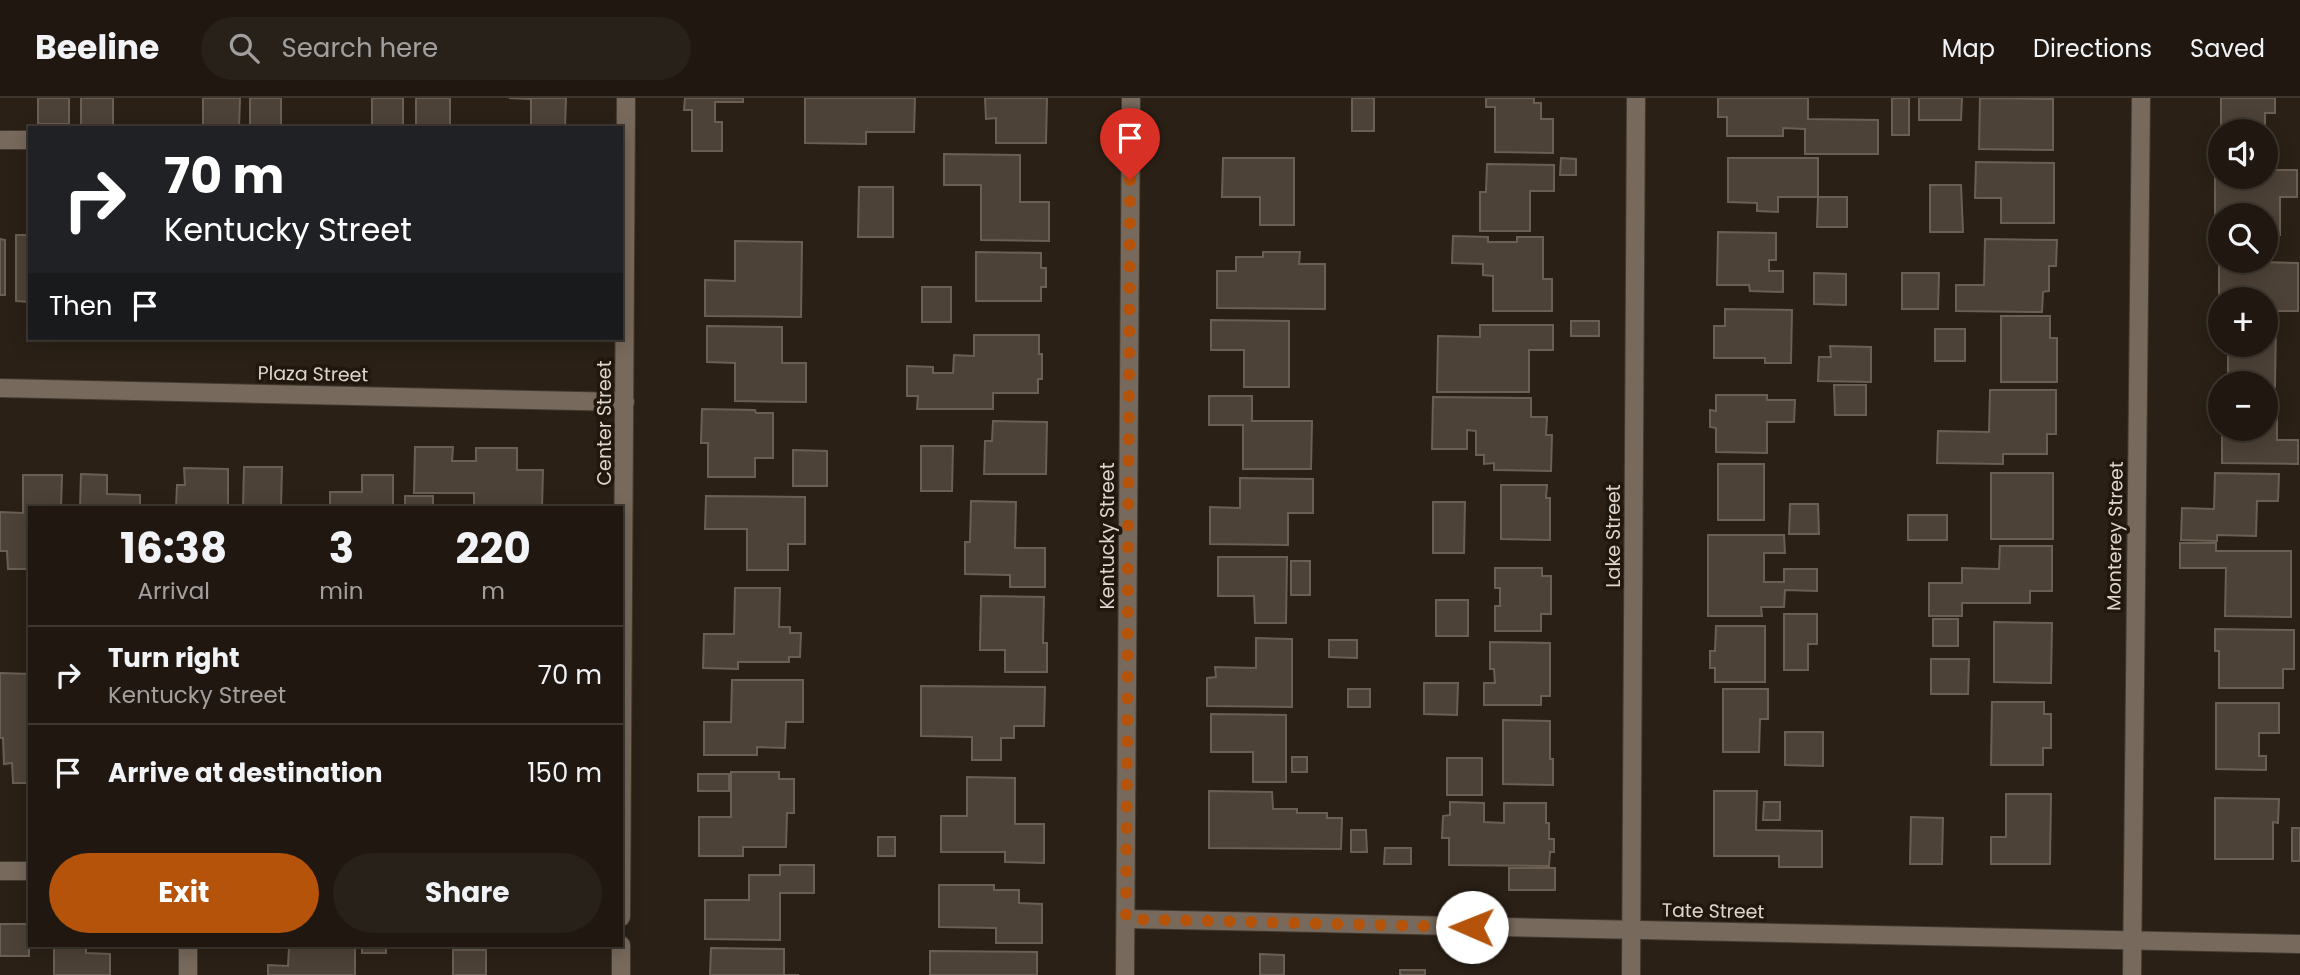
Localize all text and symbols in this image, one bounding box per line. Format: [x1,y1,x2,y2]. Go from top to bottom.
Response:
search box [201,17,691,80]
text: Beeline [35,24,159,71]
icon: search [225,29,263,67]
text: Search here [281,30,438,66]
text: Map [1942,32,1995,65]
text: Directions [2033,32,2152,65]
text: Saved [2190,32,2265,65]
pin [1100,108,1160,180]
icon: arrive [1111,119,1149,157]
map controls [2208,119,2278,441]
button: sound [2208,119,2278,189]
text: 70 m [164,142,284,210]
icon: right [49,154,140,245]
button: search [2208,203,2278,273]
text: Kentucky Street [164,207,412,252]
icon: arrive [126,287,164,325]
button: + [2208,287,2278,357]
text: Then [49,288,112,324]
street label: Plaza Street [257,360,369,388]
street label: Center Street [591,360,618,486]
button: − [2208,371,2278,441]
street label: Monterey Street [2100,461,2130,611]
street label: Kentucky Street [1094,462,1121,610]
street label: Lake Street [1600,484,1627,588]
text: 16:38 [120,519,227,578]
text: 3 [329,519,354,578]
text: 220 [456,519,531,578]
text: Arrival [137,575,210,607]
text: min [319,575,363,607]
text: m [481,575,505,607]
text: Turn right [108,640,240,676]
icon: right [49,656,87,694]
text: 70 m [538,657,602,693]
text: Kentucky Street [108,679,286,711]
icon: arrive [49,754,87,792]
text: Arrive at destination [108,755,383,791]
text: 150 m [527,755,602,791]
button: Exit [49,853,319,933]
button: Share [333,853,602,933]
position arrow [1435,890,1509,964]
street label: Tate Street [1662,897,1765,925]

